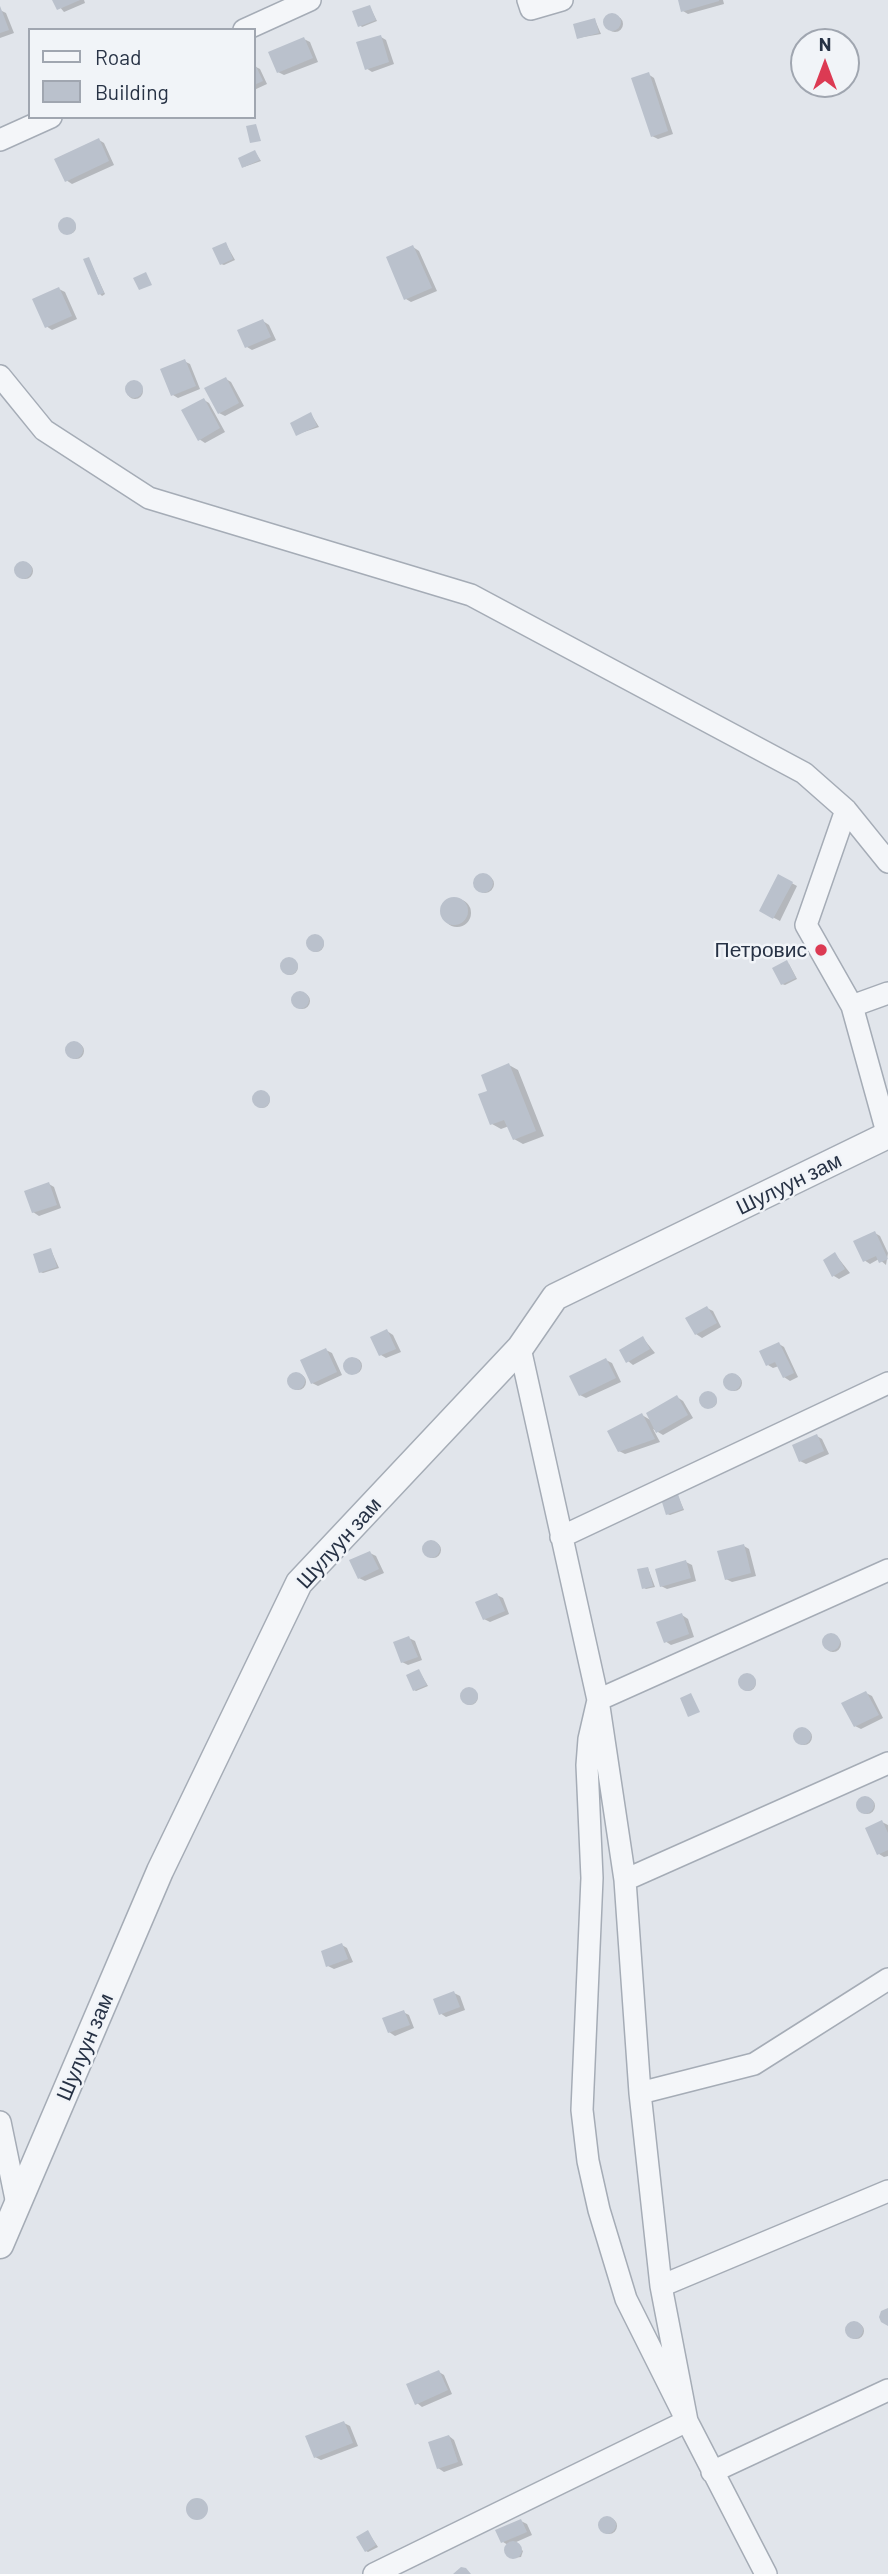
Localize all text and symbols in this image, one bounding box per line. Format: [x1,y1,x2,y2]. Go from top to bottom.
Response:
legend [28,28,256,119]
north arrow [790,28,860,98]
text: N [819,32,831,55]
text: Road [95,44,141,69]
text: Building [95,79,169,104]
place label: Петровис [715,937,807,963]
marker: Петровис [813,942,829,958]
street label: Шулуун зам [732,1148,846,1220]
street label: Шулуун зам [291,1492,387,1594]
street label: Шулуун зам [51,1990,119,2104]

